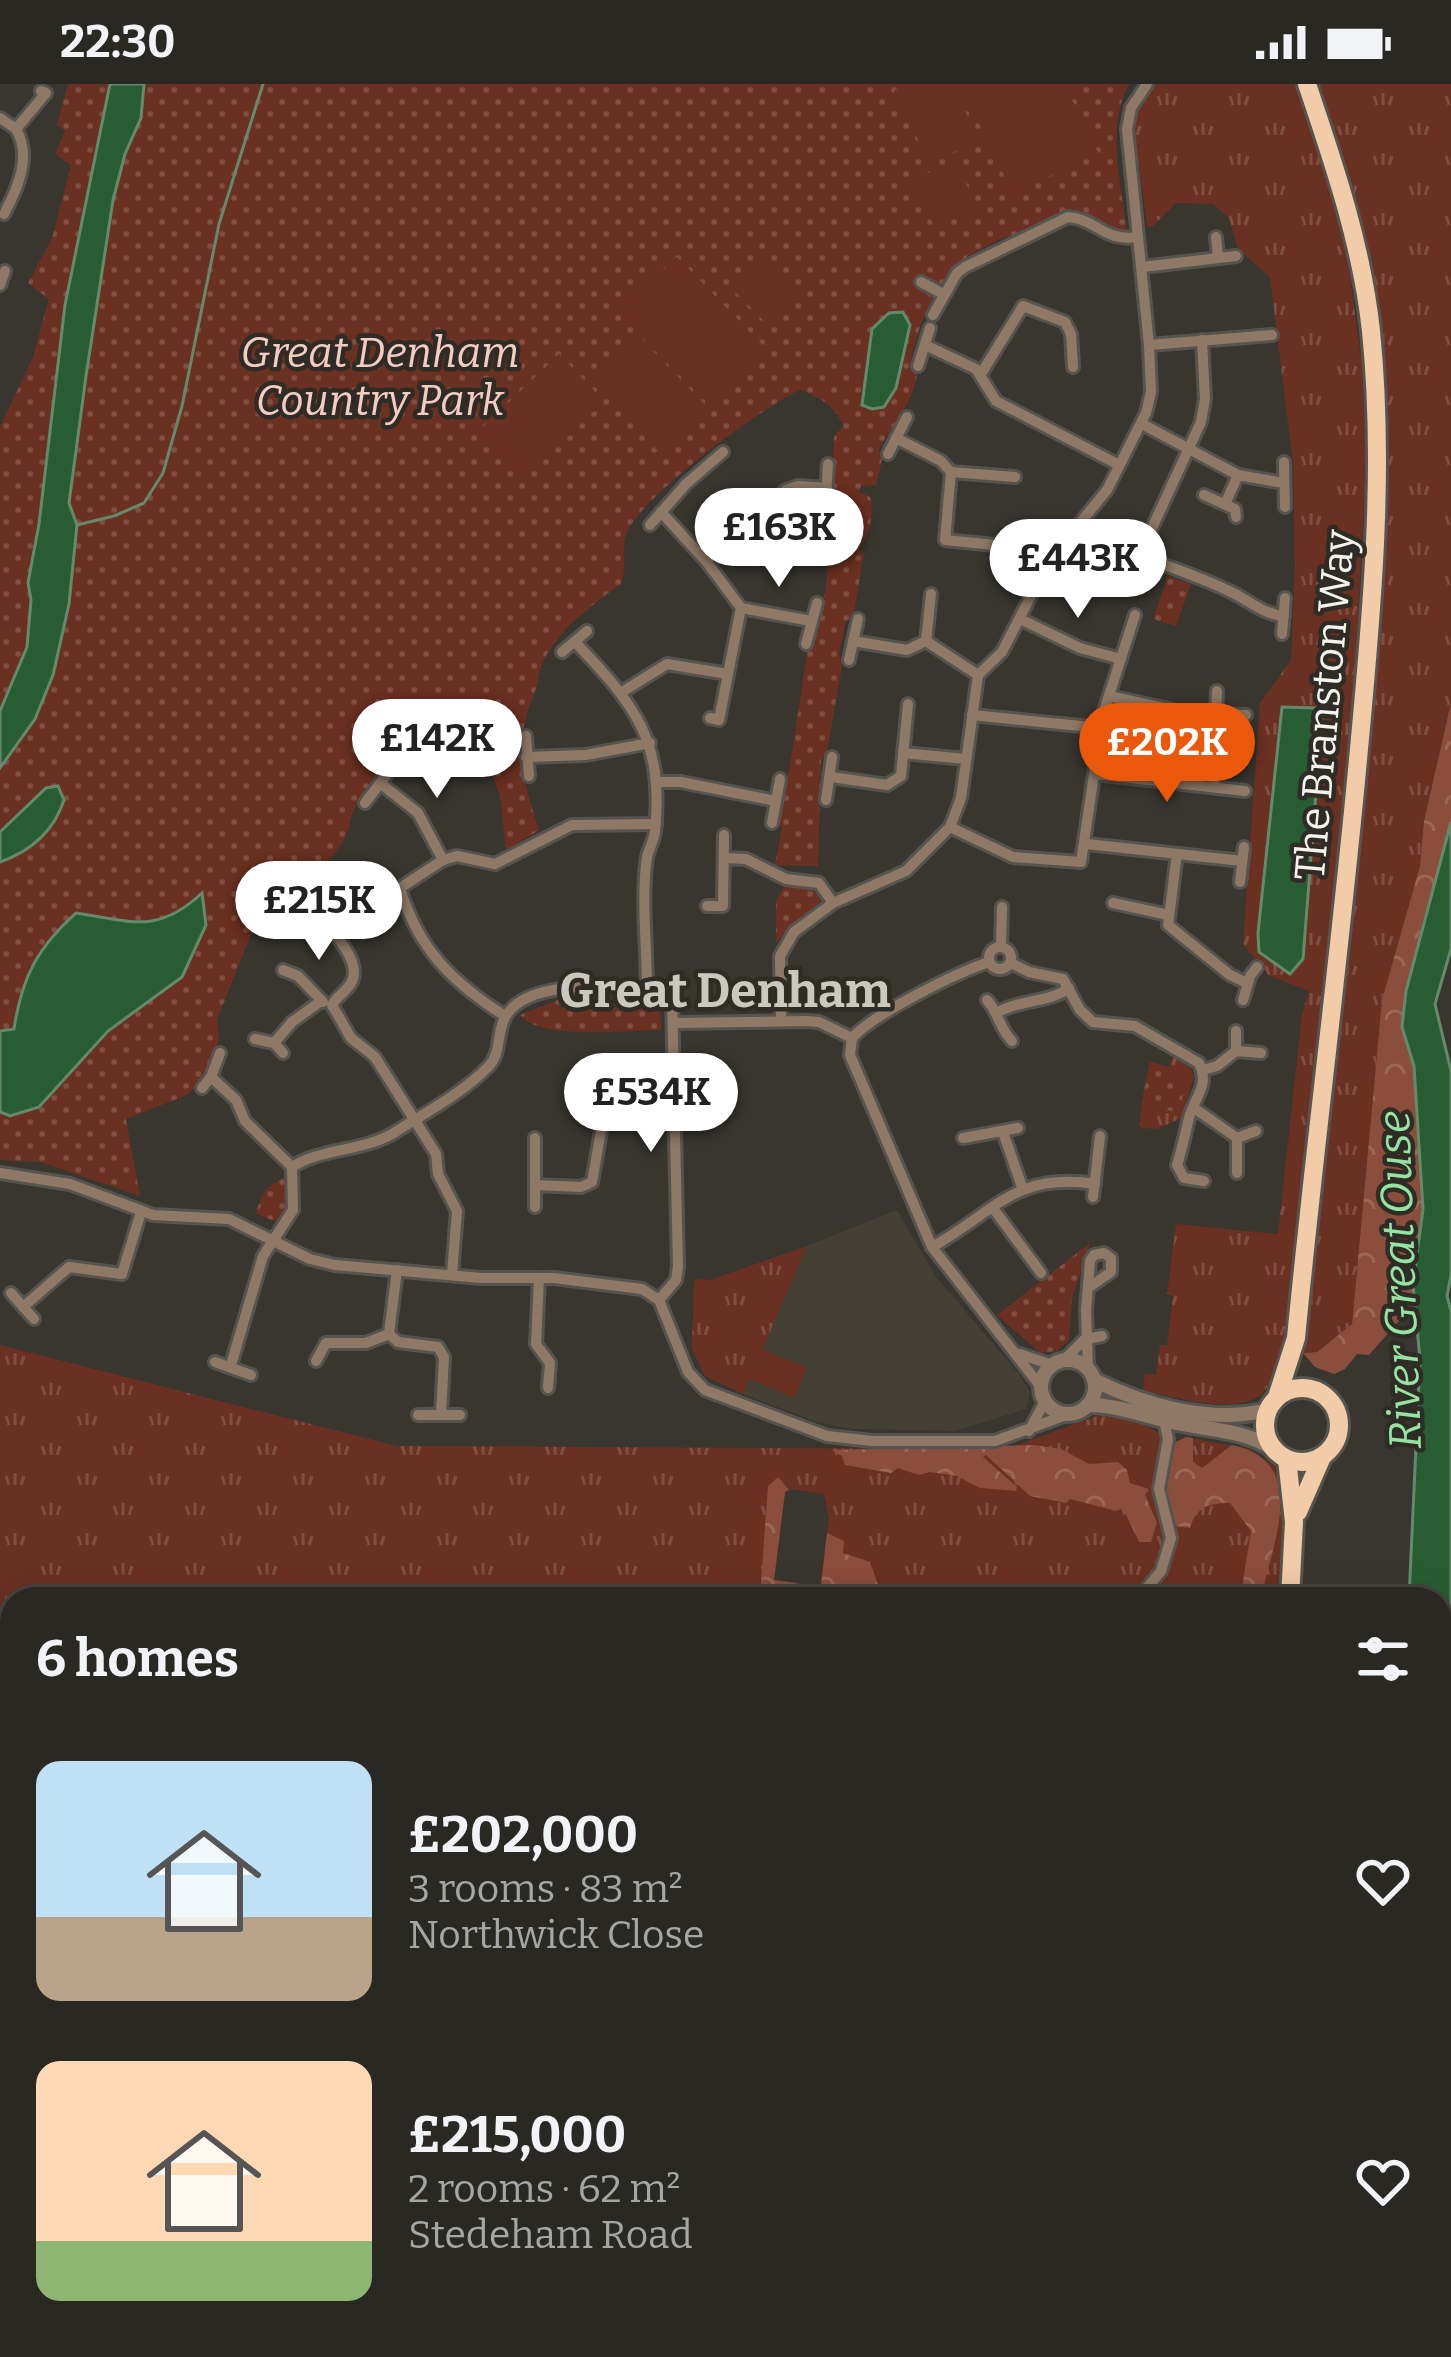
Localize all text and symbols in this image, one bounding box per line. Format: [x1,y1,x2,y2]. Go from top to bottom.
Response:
text: 22:30 [60,15,176,69]
park label: Great Denham Country Park [241,328,519,426]
pin: £163K [695,488,863,590]
text: £163K [722,504,836,550]
pin: £443K [994,519,1162,621]
street label: The Branston Way [1285,527,1365,883]
text: £443K [1017,535,1139,581]
pin: £142K [353,699,521,801]
pin: £202K [1083,703,1251,805]
text: £142K [379,715,495,761]
text: £202K [1106,719,1228,765]
pin: £215K [235,861,403,963]
text: £215K [262,877,376,923]
district label: Great Denham [559,962,891,1020]
pin: £534K [567,1053,735,1155]
text: £534K [591,1069,711,1115]
water label: River Great Ouse [1367,1110,1433,1450]
icon: filters [1350,1626,1416,1692]
text: 6 homes [36,1628,239,1690]
text: £202,000 [408,1804,638,1866]
icon: home [132,1809,276,1953]
icon: heart [1350,1848,1416,1914]
text: 3 rooms · 83 m² [408,1866,683,1912]
text: Northwick Close [408,1912,704,1958]
text: £215,000 [408,2104,626,2166]
icon: home [132,2109,276,2253]
icon: heart [1350,2148,1416,2214]
text: 2 rooms · 62 m² [408,2166,680,2212]
text: Stedeham Road [408,2212,693,2258]

